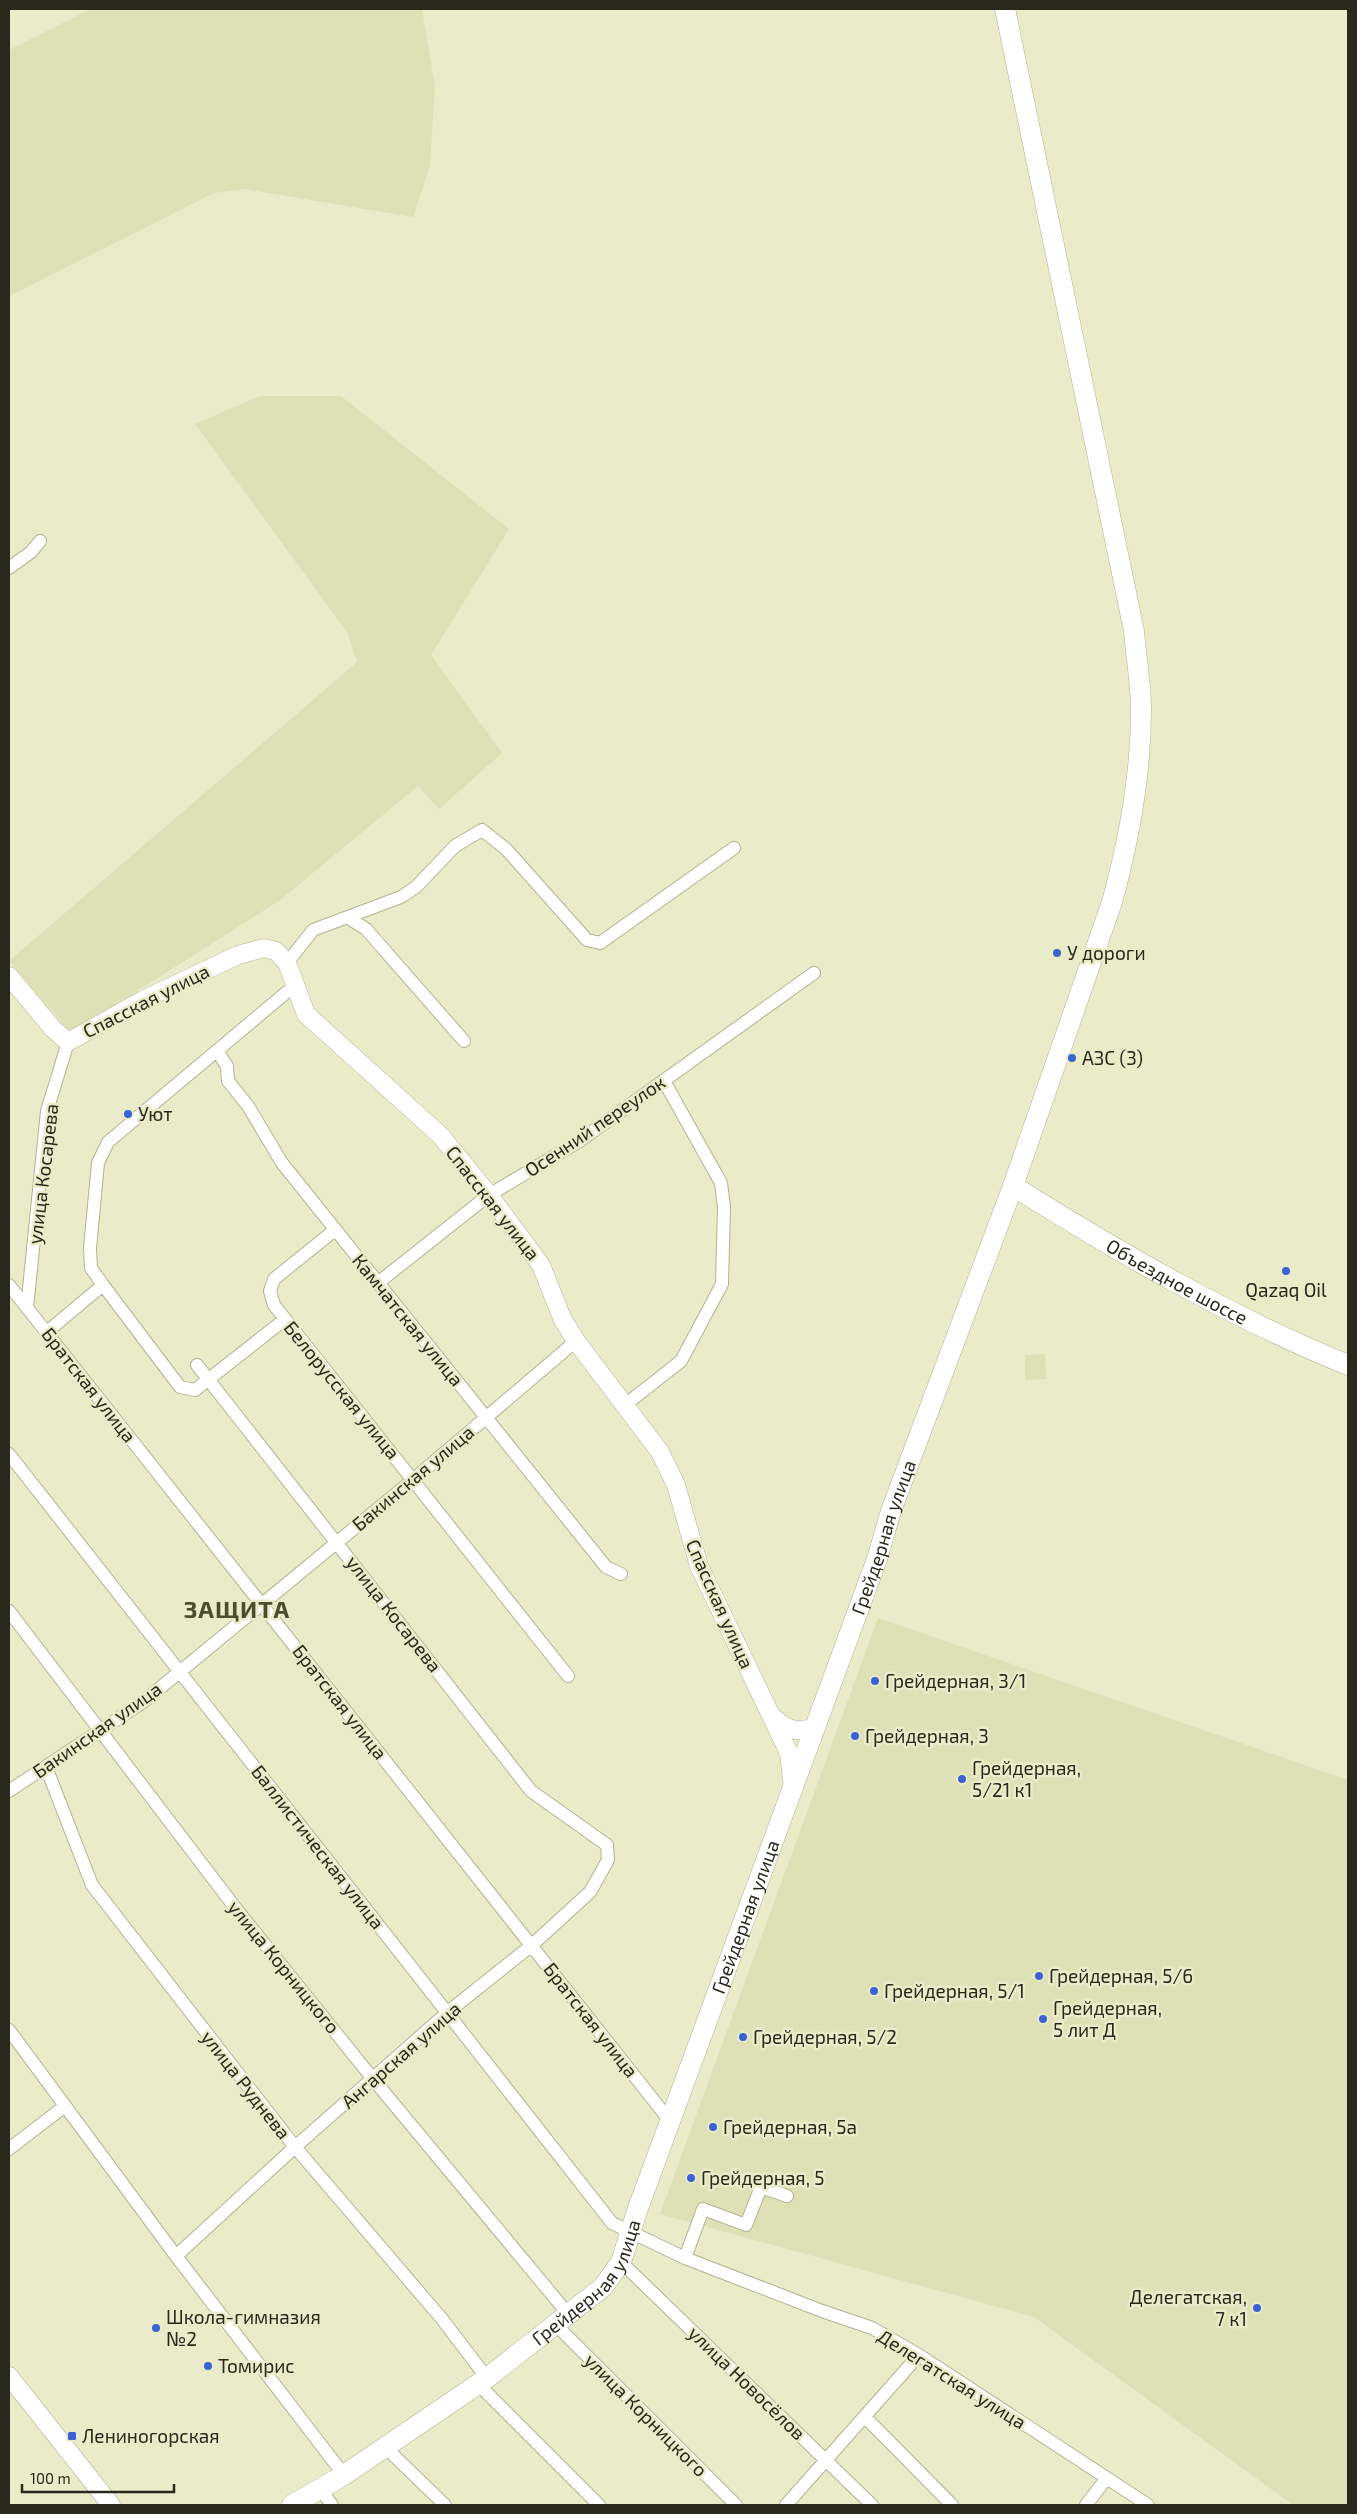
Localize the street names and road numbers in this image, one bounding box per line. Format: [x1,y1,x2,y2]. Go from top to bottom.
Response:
street label: Спасская улица [79,959,213,1043]
street label: Осенний переулок [520,1070,670,1182]
street label: улица Косарева [22,1102,64,1246]
street label: Спасская улица [441,1141,545,1265]
street label: Объездное шоссе [1102,1233,1252,1329]
street label: Камчатская улица [347,1249,469,1391]
street label: Белорусская улица [279,1316,405,1464]
street label: Братская улица [37,1323,141,1447]
street label: Бакинская улица [347,1420,479,1536]
street label: Грейдерная улица [846,1456,920,1618]
street label: Спасская улица [681,1536,759,1672]
street label: улица Косарева [341,1551,447,1677]
street label: Братская улица [288,1640,392,1764]
street label: Бакинская улица [28,1677,166,1783]
street label: Баллистическая улица [246,1760,390,1934]
street label: Грейдерная улица [706,1837,784,1997]
street label: улица Корницкого [223,1896,345,2038]
street label: Братская улица [539,1958,643,2082]
street label: Ангарская улица [336,1996,466,2114]
street label: улица Руднева [196,2026,296,2144]
street label: Грейдерная улица [527,2216,645,2350]
street label: улица Новосёлов [683,2321,811,2445]
street label: Делегатская улица [873,2324,1031,2434]
street label: улица Корницкого [579,2348,713,2482]

